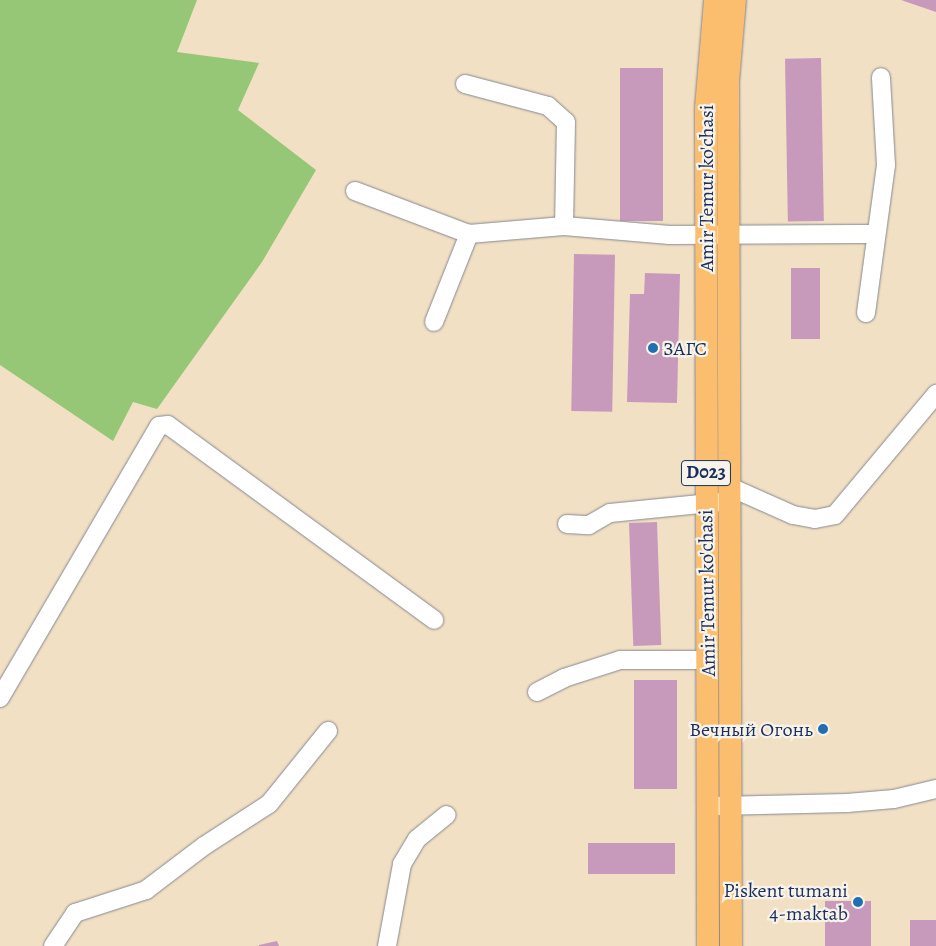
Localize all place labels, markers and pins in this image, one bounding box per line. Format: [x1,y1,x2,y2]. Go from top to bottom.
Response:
place label: ЗАГС [663,336,707,360]
marker: ЗАГС [647,342,659,354]
place label: Вечный Огонь [689,717,813,741]
marker: Вечный Огонь [817,723,829,735]
place label: Piskent tumani 4-maktab [724,878,848,925]
marker: Piskent tumani 4-maktab [852,896,864,908]

